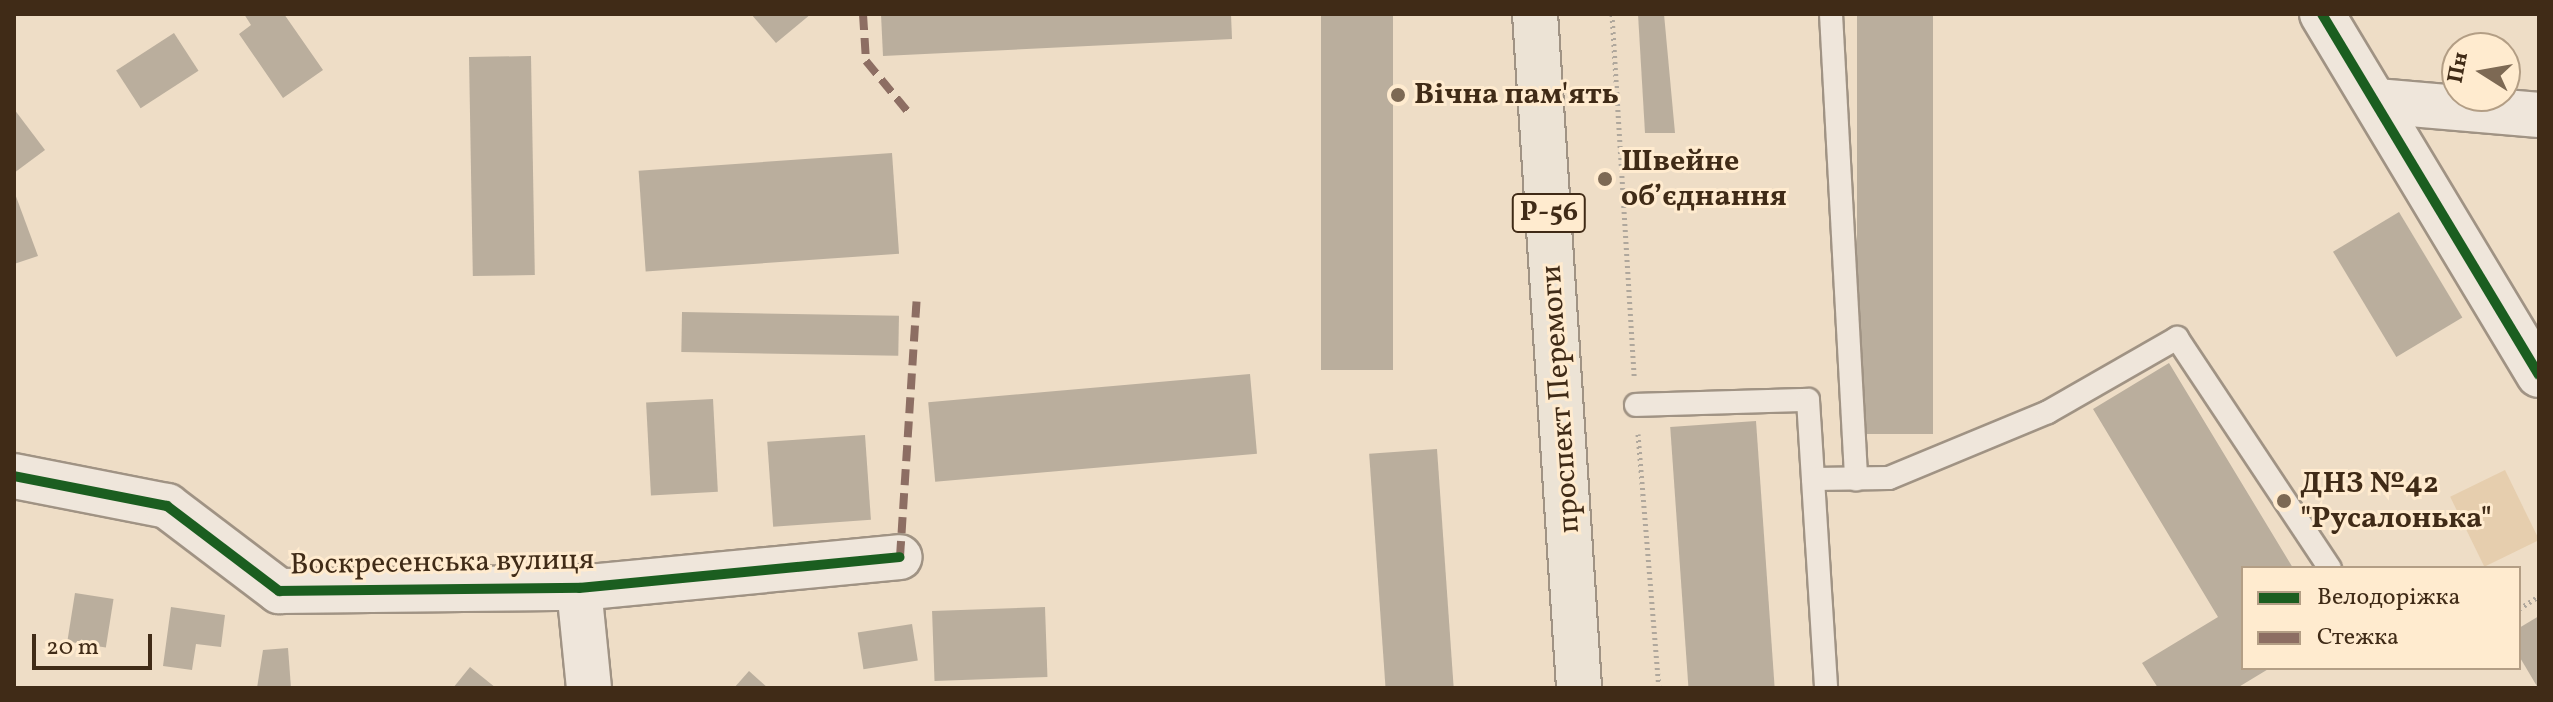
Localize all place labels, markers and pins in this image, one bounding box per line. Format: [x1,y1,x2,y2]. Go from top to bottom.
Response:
place label: Вічна пам'ять [1414,77,1619,113]
marker: Вічна пам'ять [1389,86,1407,104]
place label: Швейне об’єднання [1621,144,1787,214]
marker: Швейне об’єднання [1596,170,1614,188]
place label: ДНЗ №42 "Русалонька" [2300,466,2492,536]
marker: ДНЗ №42 "Русалонька" [2275,492,2293,510]

